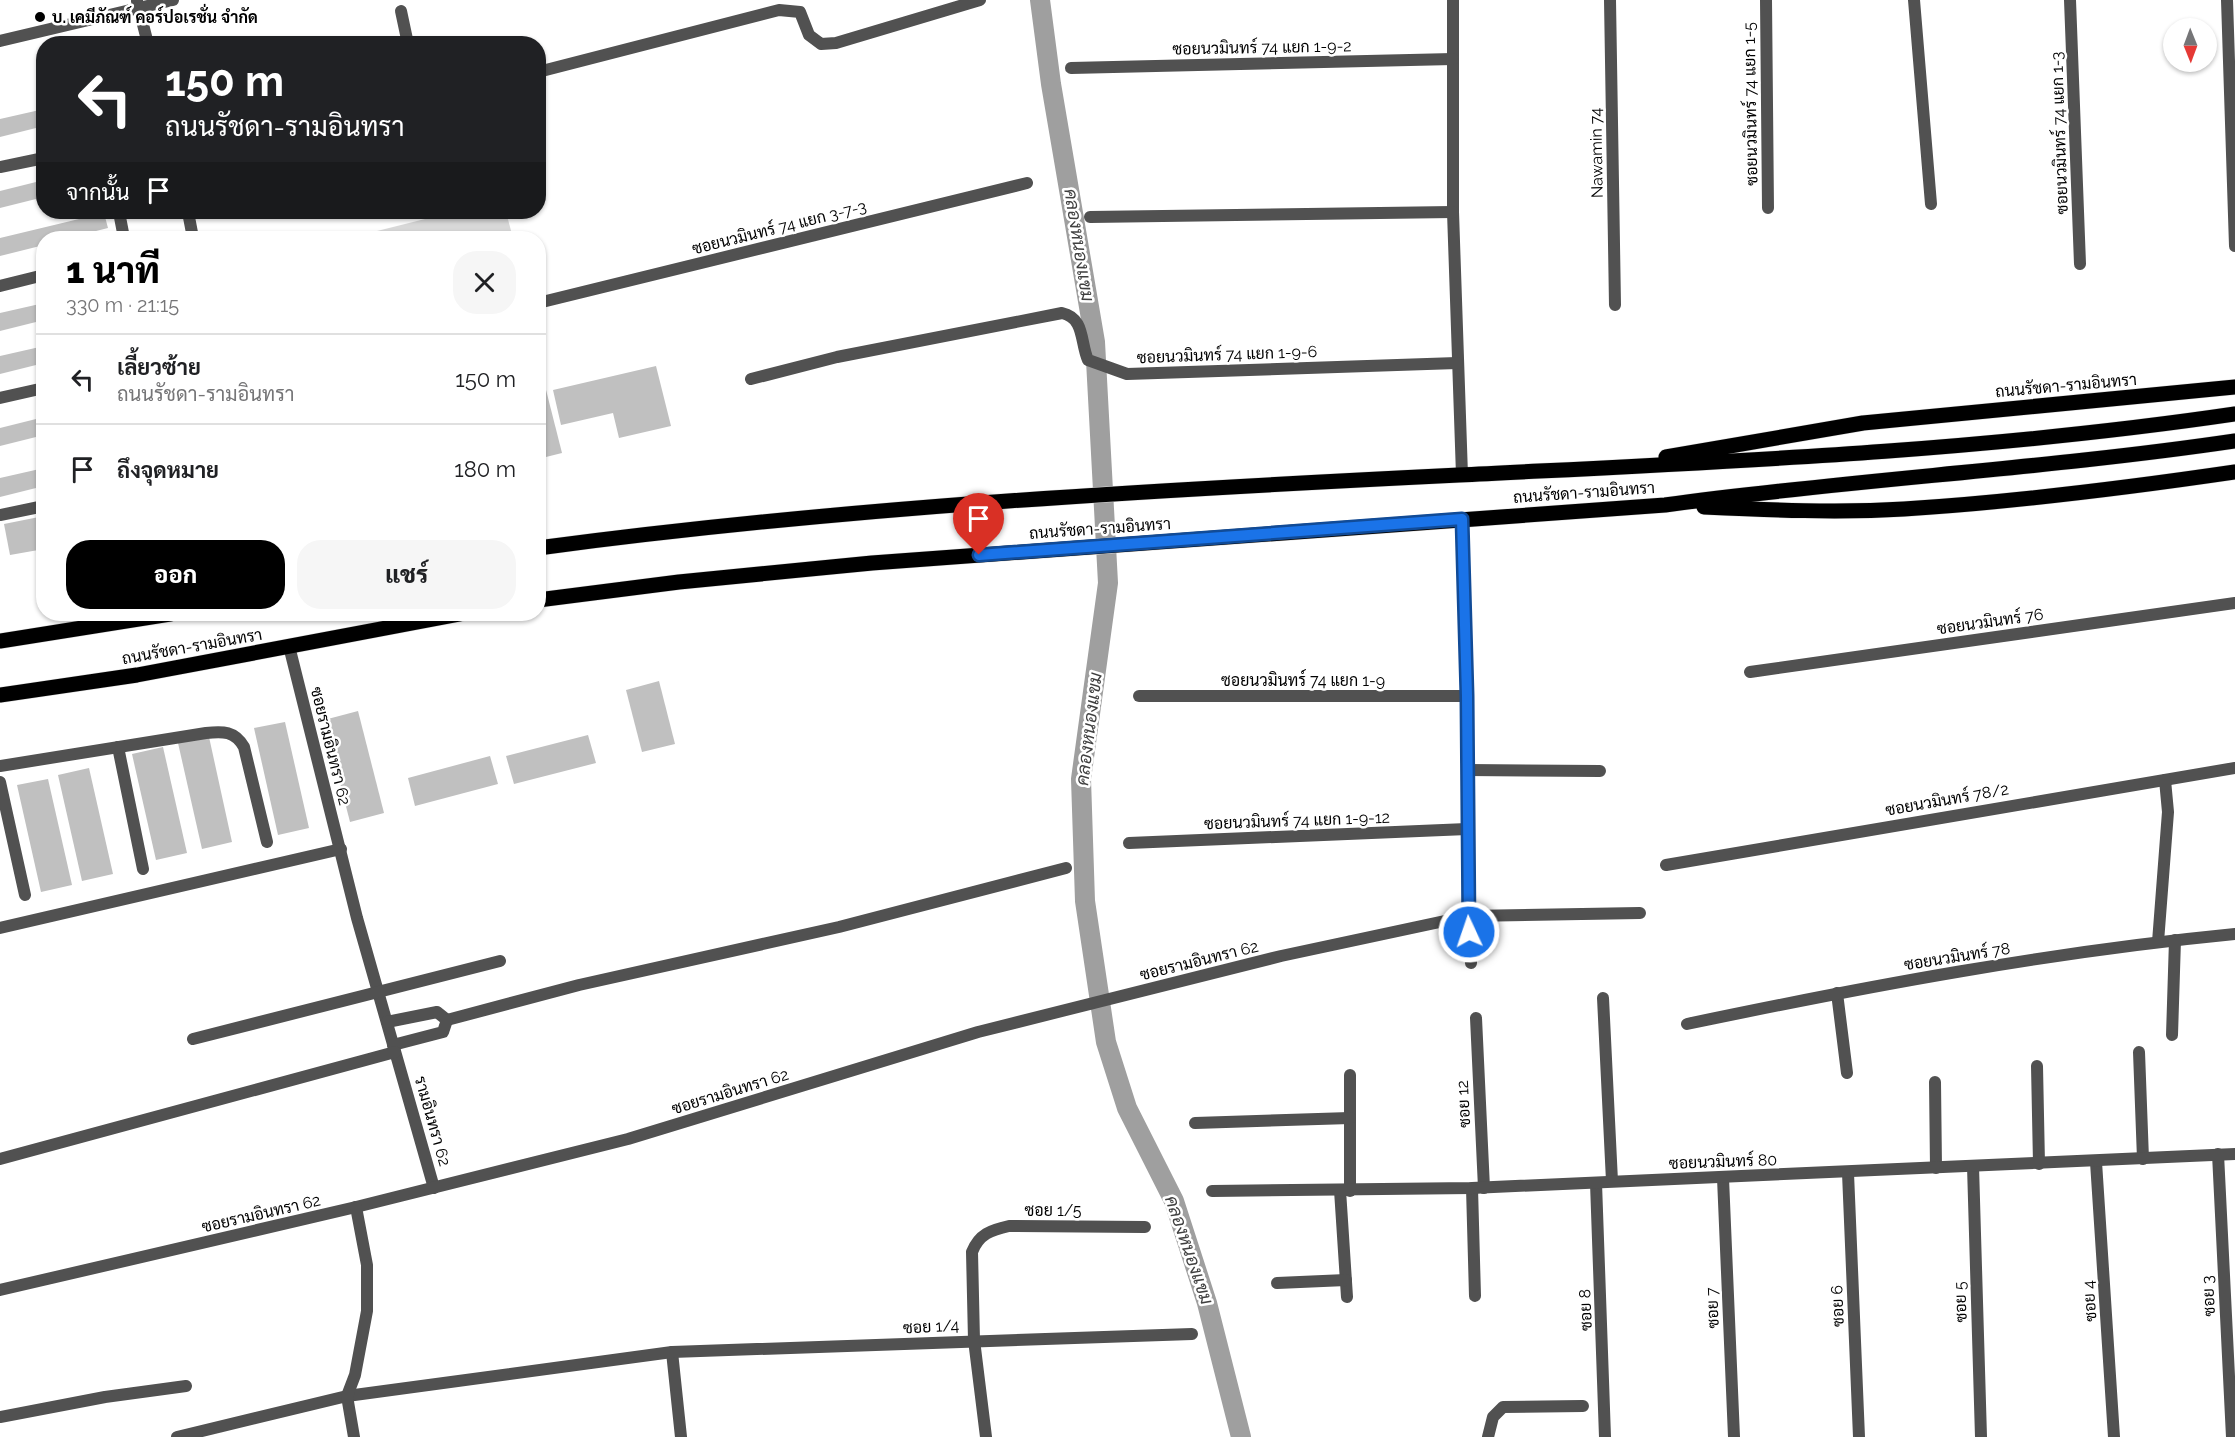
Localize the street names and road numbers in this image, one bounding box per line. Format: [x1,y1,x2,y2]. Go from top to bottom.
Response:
street label: ซอยนวมินทร์ 74 แยก 1-5 [1737,22,1761,186]
street label: ซอยนวมินทร์ 74 แยก 1-9-2 [1172,33,1352,59]
street label: ซอยนวมินทร์ 74 แยก 1-3 [2044,51,2072,215]
street label: Nawamin 74 [1586,107,1607,198]
street label: ซอยนวมินทร์ 74 แยก 3-7-3 [689,194,868,258]
street label: ซอยนวมินทร์ 74 แยก 1-9-6 [1136,339,1318,367]
street label: ถนนรัชดา-รามอินทรา [1994,369,2138,401]
street label: ถนนรัชดา-รามอินทรา [1512,477,1656,507]
street label: ถนนรัชดา-รามอินทรา [1028,513,1172,543]
street label: ซอยนวมินทร์ 76 [1935,602,2045,638]
street label: ถนนรัชดา-รามอินทรา [120,624,264,668]
street label: ซอยนวมินทร์ 74 แยก 1-9 [1221,668,1385,690]
street label: ซอยรามอินทรา 62 [307,685,354,807]
street label: ซอยนวมินทร์ 78/2 [1883,776,2010,820]
street label: ซอยนวมินทร์ 74 แยก 1-9-12 [1204,805,1390,833]
street label: ซอยนวมินทร์ 78 [1902,936,2011,974]
street label: ซอยรามอินทรา 62 [1138,937,1260,984]
street label: ซอยรามอินทรา 62 [669,1065,791,1118]
street label: รามอินทรา 62 [411,1074,454,1168]
street label: ซอย 12 [1453,1080,1474,1128]
street label: ซอยนวมินทร์ 80 [1668,1147,1778,1173]
street label: ซอยรามอินทรา 62 [200,1191,322,1236]
street label: ซอย 1/5 [1024,1201,1082,1220]
street label: ซอย 3 [2198,1275,2219,1317]
street label: ซอย 4 [2079,1279,2100,1322]
street label: ซอย 5 [1950,1281,1971,1323]
street label: ซอย 6 [1827,1285,1848,1327]
street label: ซอย 7 [1702,1287,1723,1329]
street label: ซอย 8 [1575,1289,1596,1331]
street label: ซอย 1/4 [902,1316,960,1337]

